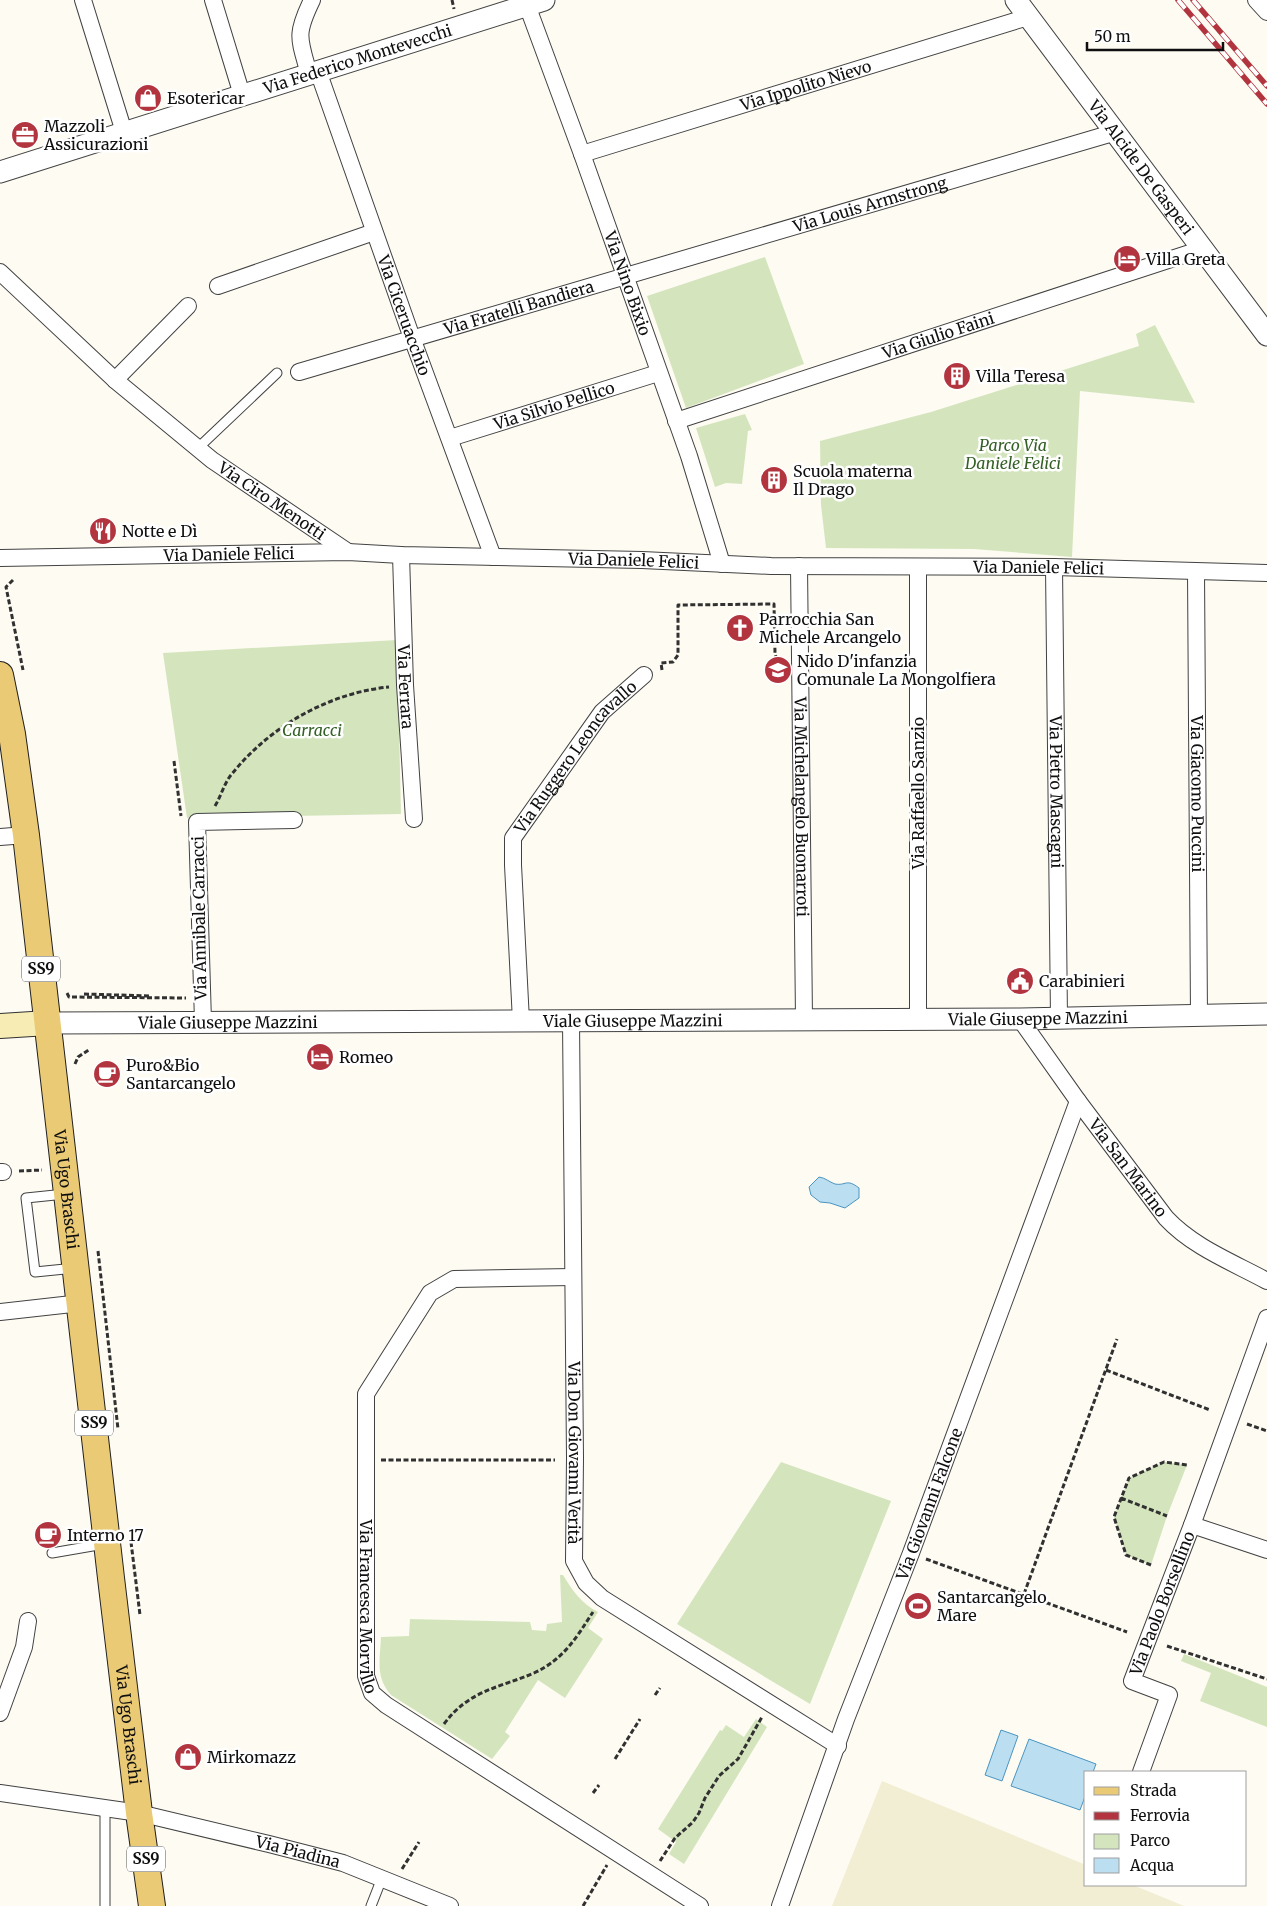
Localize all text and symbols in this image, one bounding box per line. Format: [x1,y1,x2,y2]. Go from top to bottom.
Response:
street label: Via Federico Montevecchi [260,20,454,98]
scale bar [1087,20,1223,52]
text: 50 m [1094,27,1131,46]
street label: Via Ippolito Nievo [737,56,874,115]
shop icon: Esotericar [133,83,163,113]
place label: Esotericar [167,88,245,108]
street label: Via Alcide De Gasperi [1084,95,1198,239]
place label: Mazzoli Assicurazioni [43,116,148,154]
office icon: Mazzoli Assicurazioni [10,120,40,150]
street label: Via Louis Armstrong [790,172,949,237]
street label: Via Nino Bixio [600,228,655,338]
hotel icon: Villa Greta [1112,244,1142,274]
place label: Villa Greta [1145,249,1226,269]
street label: Via Ciceruacchio [373,251,435,378]
street label: Via Fratelli Bandiera [440,276,596,339]
street label: Via Giulio Faini [879,308,997,363]
building icon: Villa Teresa [942,361,972,391]
place label: Villa Teresa [975,366,1065,386]
street label: Via Silvio Pellico [490,377,617,434]
park label: Parco Via Daniele Felici [964,435,1061,473]
street label: Via Ciro Menotti [214,457,330,544]
place label: Scuola materna Il Drago [793,461,913,499]
building icon: Scuola materna Il Drago [759,465,789,495]
restaurant icon: Notte e Dì [88,516,118,546]
place label: Notte e Dì [122,521,197,541]
street label: Via Daniele Felici [162,543,295,565]
street label: Via Daniele Felici [567,548,700,573]
street label: Via Daniele Felici [972,557,1104,578]
place label: Parrocchia San Michele Arcangelo [759,609,901,647]
church icon: Parrocchia San Michele Arcangelo [725,613,755,643]
street label: Via Ferrara [394,644,418,730]
place label: Nido D'infanzia Comunale La Mongolfiera [797,651,996,689]
school or university icon: Nido D'infanzia Comunale La Mongolfiera [763,655,793,685]
street label: Via Ruggero Leoncavallo [509,676,641,838]
street label: Via Michelangelo Buonarroti [790,696,813,917]
street label: Via Pietro Mascagni [1046,714,1067,869]
street label: Via Giacomo Puccini [1187,714,1208,873]
street label: Via Raffaello Sanzio [908,717,928,870]
park label: Carracci [282,720,342,740]
street label: Via Annibale Carracci [188,836,210,1001]
road number: SS9 [22,956,60,982]
public building icon: Carabinieri [1005,966,1035,996]
place label: Carabinieri [1039,971,1125,991]
street label: Viale Giuseppe Mazzini [947,1007,1128,1029]
street label: Viale Giuseppe Mazzini [542,1010,723,1031]
street label: Viale Giuseppe Mazzini [137,1012,318,1033]
hotel icon: Romeo [305,1042,335,1072]
place label: Romeo [339,1047,393,1067]
place label: Puro&Bio Santarcangelo [126,1055,236,1093]
cafe icon: Puro&Bio Santarcangelo [92,1059,122,1089]
street label: Via San Marino [1084,1114,1172,1221]
street label: Via Ugo Braschi [50,1128,83,1250]
street label: Via Don Giovanni Verità [564,1360,585,1545]
road number: SS9 [75,1410,113,1436]
street label: Via Giovanni Falcone [891,1425,966,1584]
street label: Via Francesca Morvillo [356,1518,381,1696]
cafe icon: Interno 17 [33,1520,63,1550]
place label: Interno 17 [67,1525,144,1545]
street label: Via Paolo Borsellino [1125,1528,1199,1679]
place label: Santarcangelo Mare [937,1587,1047,1625]
sports icon: Santarcangelo Mare [903,1591,933,1621]
street label: Via Ugo Braschi [111,1663,146,1786]
shop icon: Mirkomazz [173,1742,203,1772]
place label: Mirkomazz [207,1747,296,1767]
legend [1084,1771,1247,1886]
text: Strada [1130,1781,1177,1800]
text: Ferrovia [1130,1806,1190,1825]
street label: Via Piadina [253,1831,343,1872]
text: Parco [1130,1831,1170,1850]
road number: SS9 [127,1846,165,1872]
text: Acqua [1129,1856,1174,1875]

